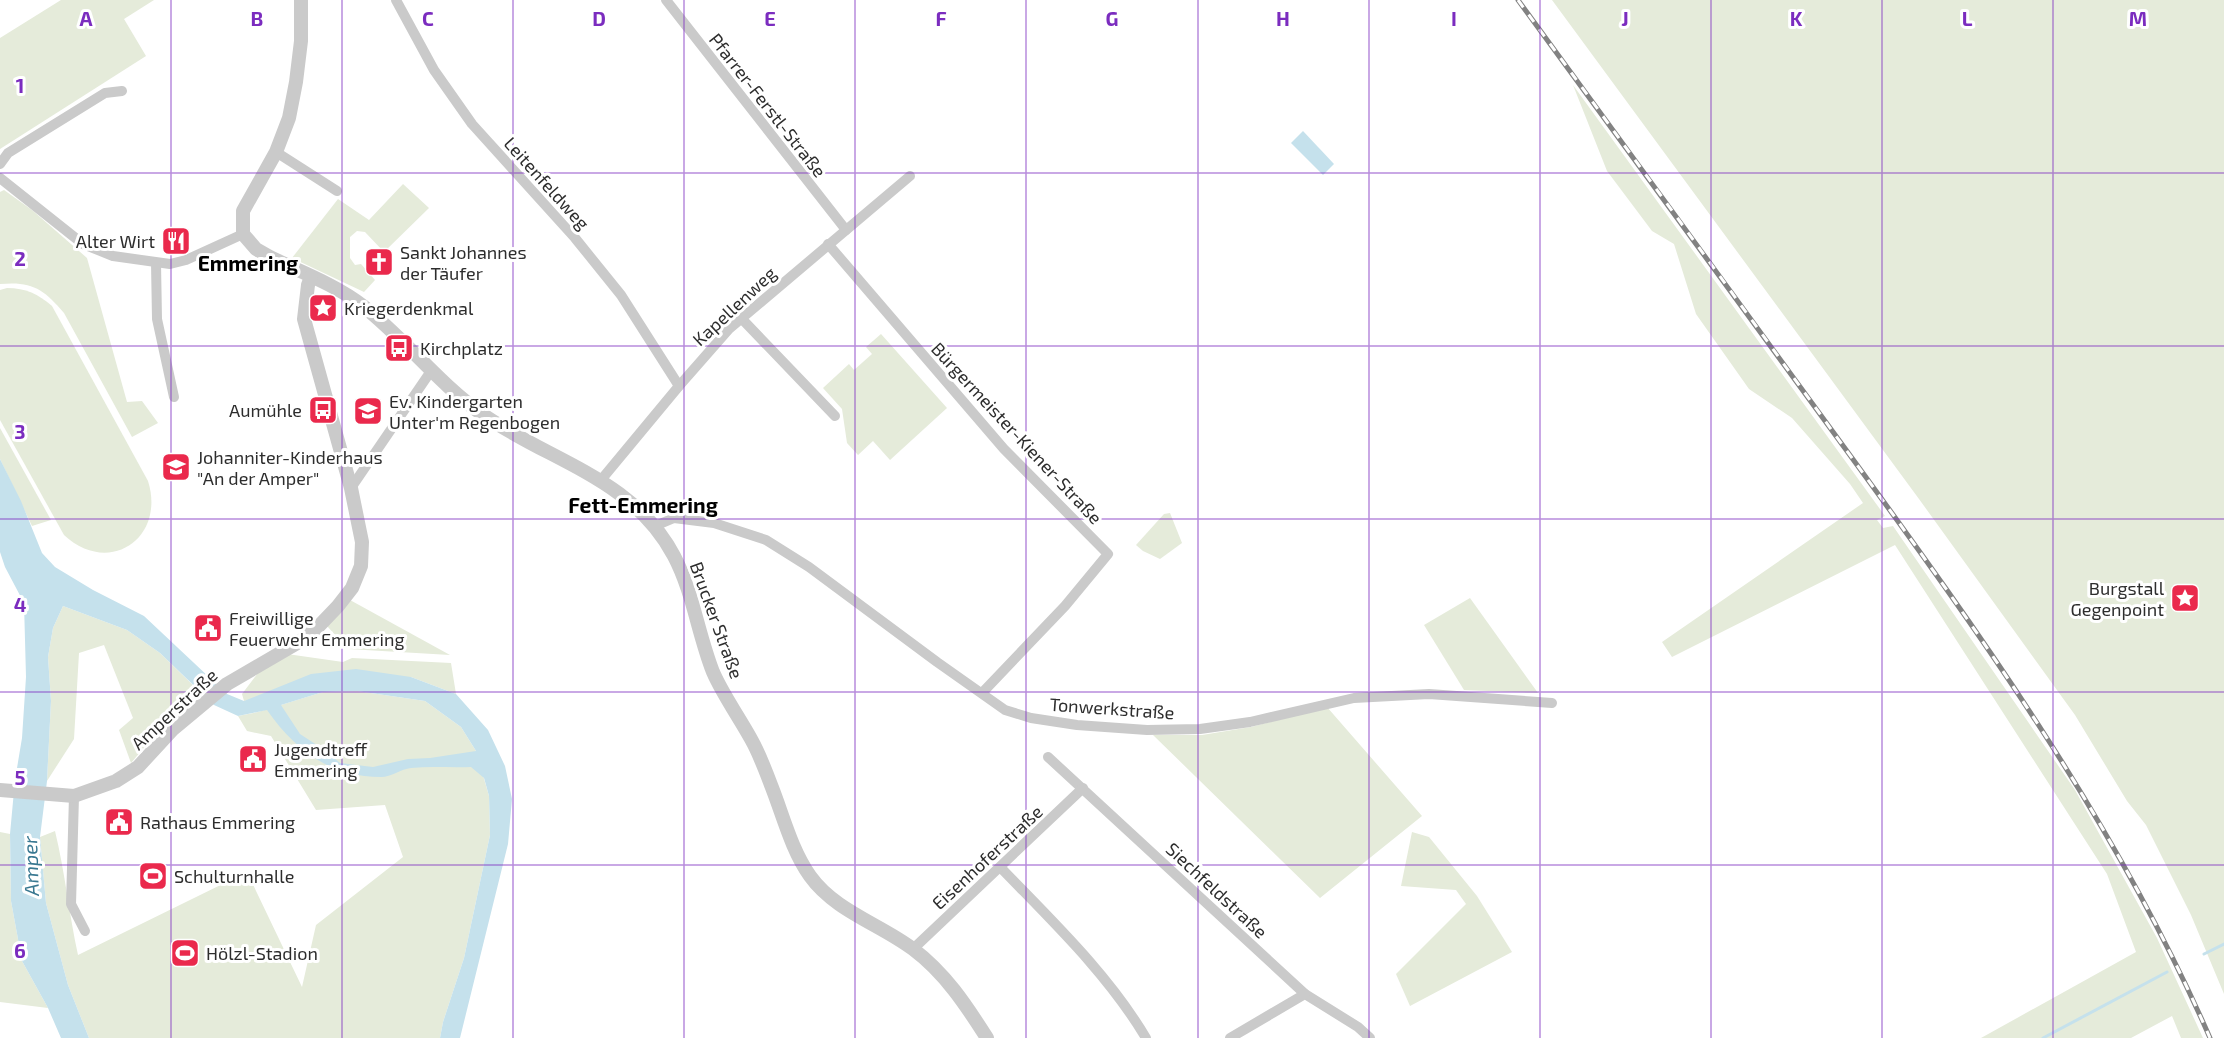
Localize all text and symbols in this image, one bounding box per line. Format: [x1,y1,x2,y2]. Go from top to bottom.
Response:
text: A [79,6,93,30]
text: B [251,6,263,30]
text: C [422,6,434,30]
text: D [592,6,606,30]
text: E [764,6,776,30]
text: F [935,6,947,30]
text: G [1106,6,1118,30]
text: H [1276,6,1290,30]
text: I [1451,6,1457,30]
text: J [1621,6,1629,30]
text: K [1790,6,1803,30]
text: L [1962,6,1973,30]
text: M [2129,6,2147,30]
street label: Pfarrer-Ferstl-Straße [705,29,831,181]
text: 1 [16,73,24,97]
street label: Leitenfeldweg [500,132,594,234]
restaurant icon: Alter Wirt [160,225,192,257]
place label: Alter Wirt [76,230,155,252]
place label: Sankt Johannes der Täufer [400,241,527,284]
text: 2 [14,246,26,270]
church icon: Sankt Johannes der Täufer [363,246,395,278]
district label: Emmering [198,250,298,275]
street label: Kapellenweg [688,262,780,350]
place icon: Kriegerdenkmal [307,292,339,324]
place label: Kriegerdenkmal [344,297,474,319]
bus stop icon: Kirchplatz [383,332,415,364]
place label: Kirchplatz [420,337,503,359]
street label: Bürgermeister-Kiener-Straße [927,338,1107,528]
place label: Ev. Kindergarten Unter'm Regenbogen [389,390,560,433]
bus stop icon: Aumühle [307,394,339,426]
school or university icon: Ev. Kindergarten Unter'm Regenbogen [352,395,384,427]
place label: Aumühle [229,399,302,421]
text: 3 [14,419,26,443]
place label: Johanniter-Kinderhaus "An der Amper" [197,446,383,489]
school or university icon: Johanniter-Kinderhaus "An der Amper" [160,451,192,483]
district label: Fett-Emmering [568,492,718,517]
street label: Brucker Straße [686,559,748,681]
place label: Burgstall Gegenpoint [2070,577,2165,620]
place icon: Burgstall Gegenpoint [2169,582,2201,614]
text: 4 [14,592,27,616]
place label: Freiwillige Feuerwehr Emmering [229,607,404,650]
public building icon: Freiwillige Feuerwehr Emmering [192,612,224,644]
street label: Amperstraße [127,664,221,754]
street label: Tonwerkstraße [1049,693,1175,723]
place label: Jugendtreff Emmering [274,738,368,781]
public building icon: Jugendtreff Emmering [237,743,269,775]
text: 5 [14,765,26,789]
street label: Eisenhoferstraße [927,800,1047,914]
public building icon: Rathaus Emmering [103,806,135,838]
place label: Rathaus Emmering [140,811,295,833]
water label: Amper [17,835,43,897]
street label: Siechfeldstraße [1162,837,1272,943]
sports icon: Schulturnhalle [137,860,169,892]
place label: Schulturnhalle [174,865,294,887]
sports icon: Hölzl-Stadion [169,937,201,969]
text: 6 [14,938,26,962]
place label: Hölzl-Stadion [206,942,318,964]

